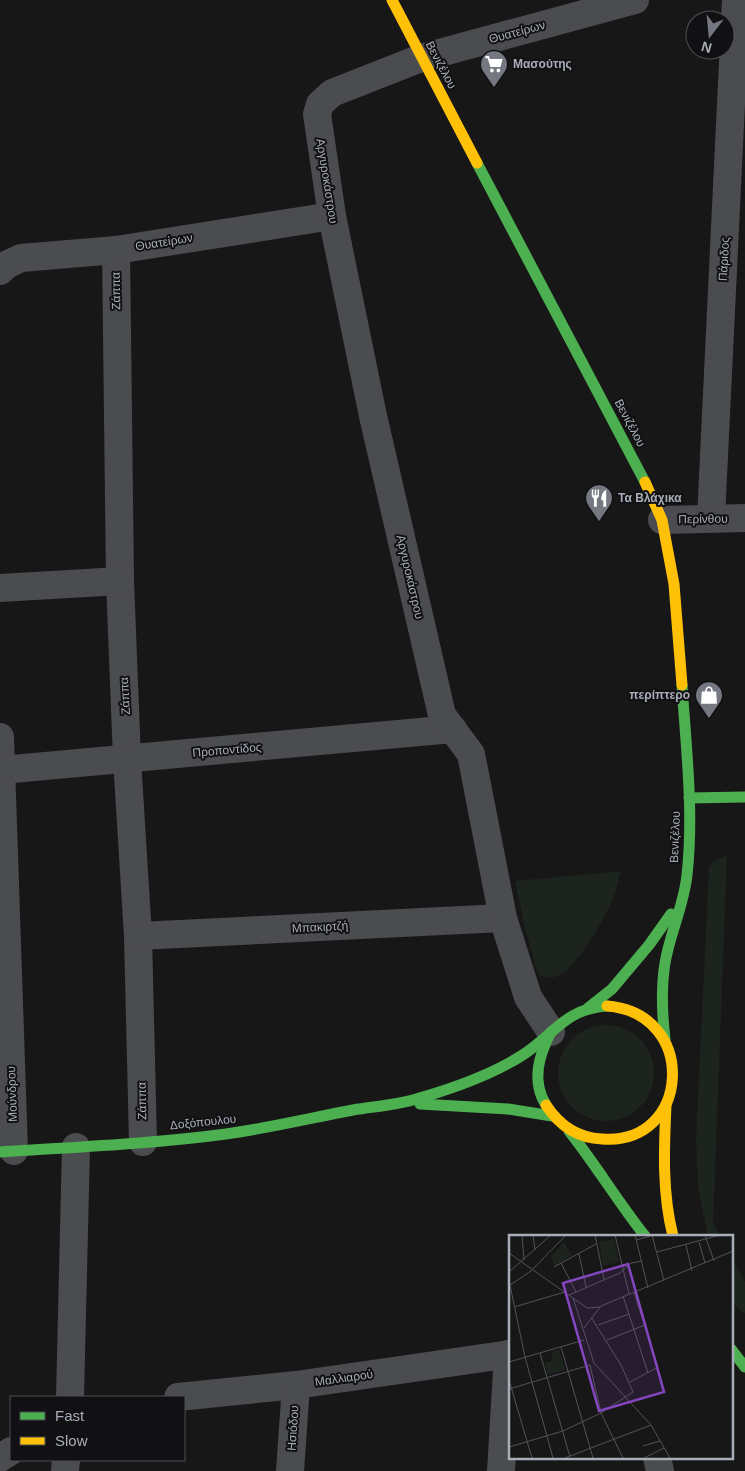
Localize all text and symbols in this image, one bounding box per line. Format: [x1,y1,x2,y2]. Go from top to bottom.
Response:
north arrow [685,10,735,60]
street label: Θυατείρων [487,18,547,46]
text: N [699,38,713,57]
street label: Βενιζέλου [423,39,459,91]
supermarket icon: Μασούτης [479,49,509,88]
place label: Μασούτης [513,57,572,71]
street label: Αργυροκάστρου [313,137,341,225]
street label: Θυατείρων [134,231,194,253]
street label: Πάριδος [716,236,732,281]
street label: Ζάππα [109,272,123,310]
street label: Βενιζέλου [612,397,648,449]
restaurant icon: Τα Βλάχικα [584,483,614,522]
place label: Τα Βλάχικα [618,491,682,505]
street label: Περίνθου [678,512,728,526]
street label: Αργυροκάστρου [394,534,426,620]
street label: Ζάππα [117,677,133,715]
shop icon: περίπτερο [694,680,724,719]
place label: περίπτερο [629,688,690,702]
street label: Προποντίδος [192,740,262,760]
street label: Βενιζέλου [667,811,683,863]
street label: Μπακιρτζή [291,919,349,935]
street label: Μούνδρου [4,1066,20,1122]
street label: Ζάππα [135,1082,149,1120]
street label: Δοξόπουλου [169,1112,237,1132]
inset map [509,1235,732,1458]
street label: Μαλλιαρού [314,1367,374,1389]
legend [10,1396,185,1461]
street label: Ησιόδου [284,1405,302,1451]
text: Fast [55,1407,85,1424]
text: Slow [55,1432,88,1449]

